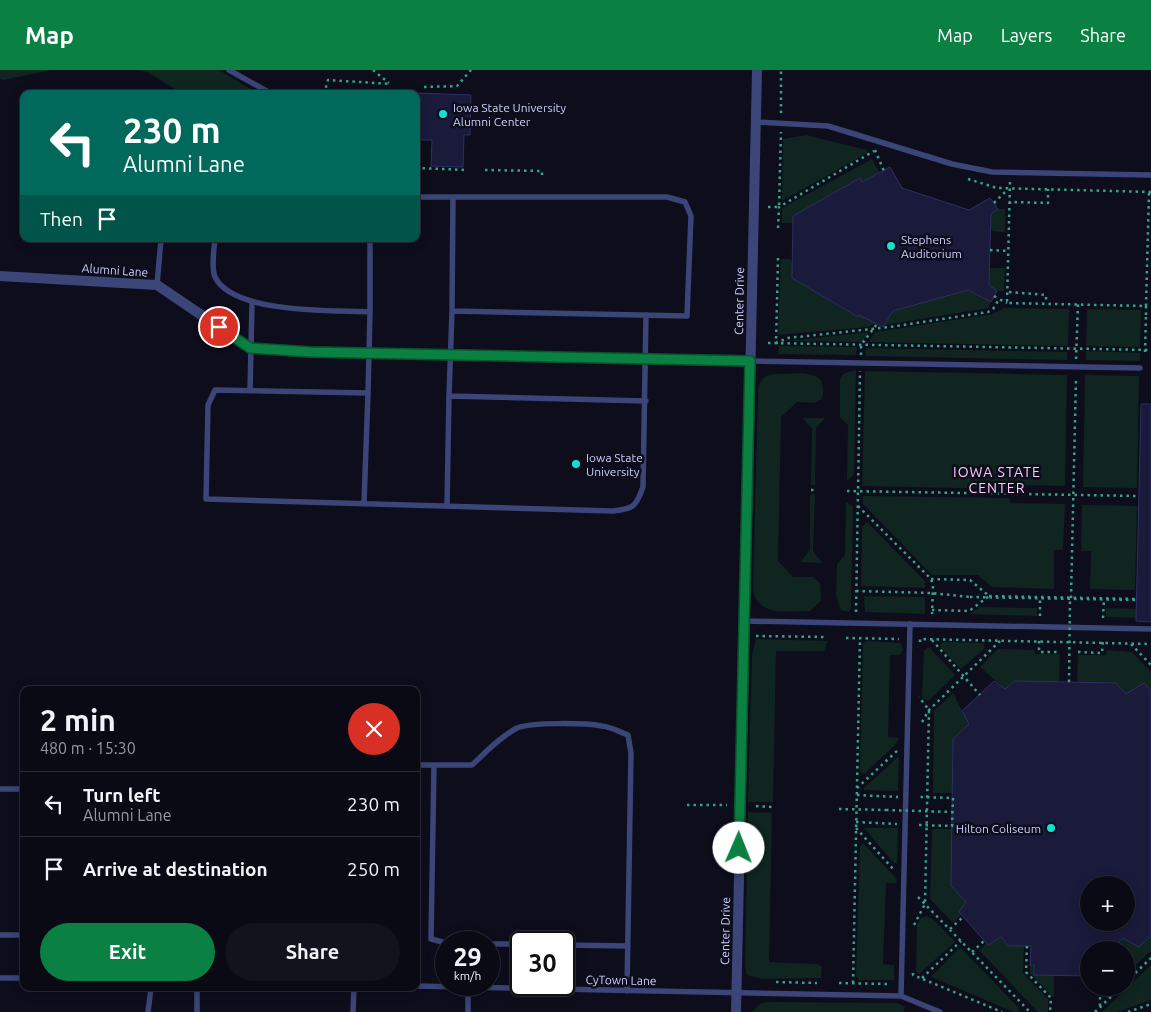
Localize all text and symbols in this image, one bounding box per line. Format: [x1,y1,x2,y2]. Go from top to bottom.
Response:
text: Map [25,22,74,49]
text: Map [937,25,973,45]
text: Layers [1001,25,1052,45]
text: Share [1080,25,1126,45]
place label: Iowa State University Alumni Center [453,101,566,128]
marker: Iowa State University Alumni Center [437,108,449,120]
icon: left [40,110,105,175]
text: 230 m [123,110,221,150]
text: Alumni Lane [123,151,245,176]
icon: arrive [93,205,121,233]
text: Then [40,208,83,230]
place label: Stephens Auditorium [901,233,962,260]
marker: Stephens Auditorium [885,240,897,252]
street label: Alumni Lane [81,261,149,279]
street label: Center Drive [732,267,746,335]
pin [198,306,240,348]
icon: arrive [205,313,233,341]
place label: Iowa State University [586,451,643,478]
marker: Iowa State University [570,458,582,470]
district label: IOWA STATE CENTER [953,464,1041,496]
text: 2 min [40,703,116,737]
button: close [348,703,400,755]
text: 480 m · 15:30 [40,739,136,757]
text: Turn left [83,784,161,806]
icon: left [40,790,68,818]
text: 230 m [347,793,400,815]
text: Alumni Lane [83,806,172,824]
position arrow [712,821,764,873]
place label: Hilton Coliseum [956,822,1041,835]
marker: Hilton Coliseum [1045,822,1057,834]
icon: arrive [40,855,68,883]
text: Arrive at destination [83,858,268,880]
text: 250 m [347,858,400,880]
map controls [1080,876,1135,996]
button: + [1080,876,1135,931]
street label: Center Drive [718,897,732,965]
button: Exit [40,923,215,981]
button: Share [225,923,400,981]
speed limit sign: 30 [510,931,575,996]
button: − [1080,941,1135,996]
text: 29 [453,943,482,971]
text: km/h [454,969,481,982]
street label: CyTown Lane [585,973,657,987]

